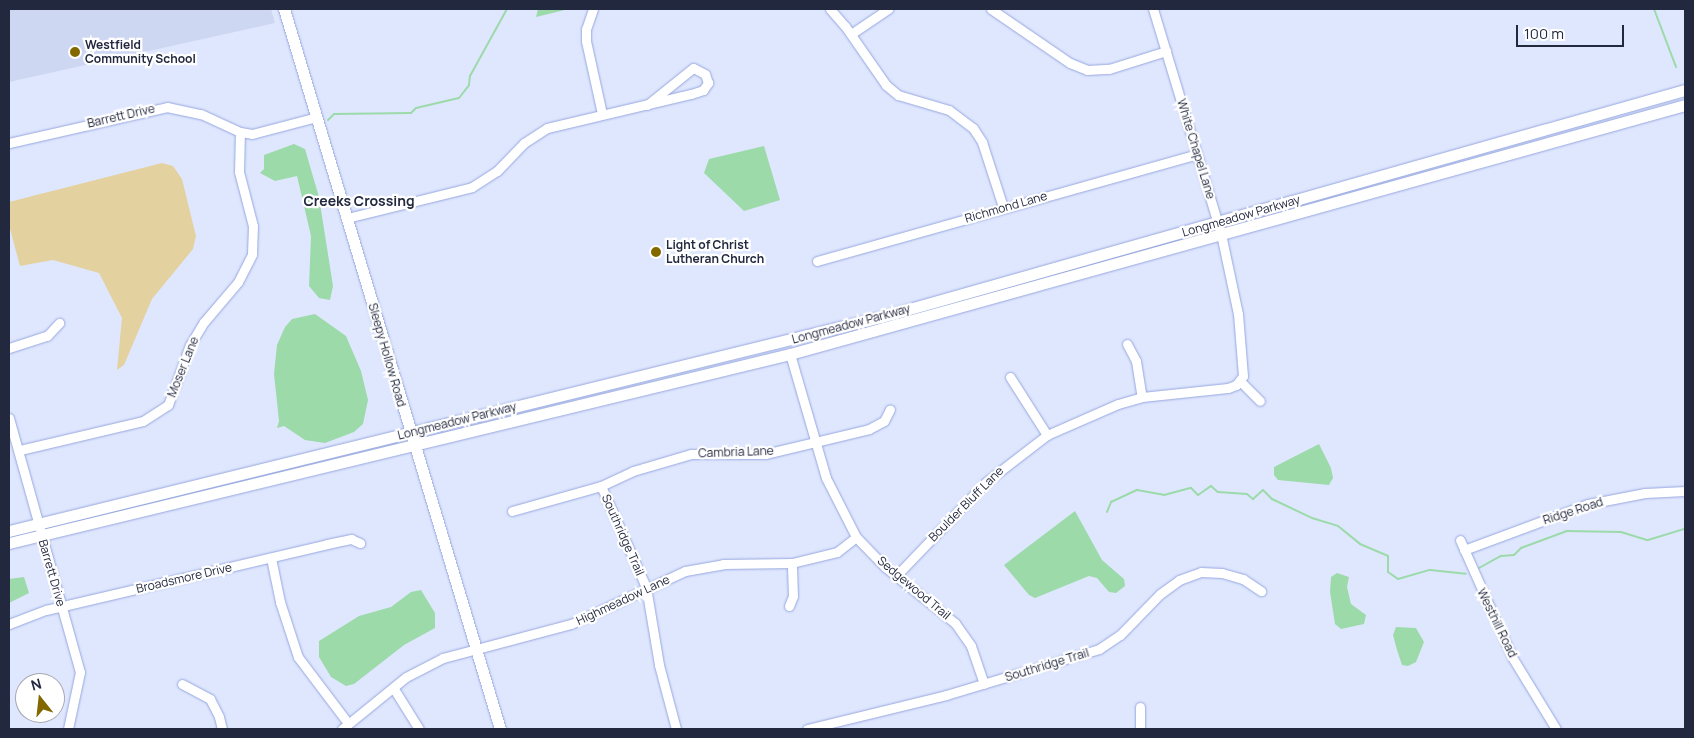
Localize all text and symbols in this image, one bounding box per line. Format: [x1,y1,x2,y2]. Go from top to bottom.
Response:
scale bar [1519,15,1626,47]
text: 100 m [1524,23,1564,44]
place label: Westfield Community School [85,38,196,66]
marker: Westfield Community School [69,46,81,58]
street label: White Chapel Lane [1174,97,1218,201]
street label: Barrett Drive [86,101,156,131]
street label: Richmond Lane [963,188,1049,226]
street label: Longmeadow Parkway [1180,192,1302,240]
district label: Creeks Crossing [303,193,415,209]
place label: Light of Christ Lutheran Church [666,238,764,266]
marker: Light of Christ Lutheran Church [650,246,662,258]
street label: Sleepy Hollow Road [365,301,409,409]
street label: Longmeadow Parkway [790,301,912,347]
street label: Moser Lane [164,335,202,399]
street label: Longmeadow Parkway [396,399,518,443]
street label: Cambria Lane [698,443,774,461]
street label: Boulder Bluff Lane [926,464,1006,544]
street label: Southridge Trail [599,492,647,578]
street label: Ridge Road [1541,495,1605,527]
street label: Barrett Drive [36,538,68,608]
street label: Sedgewood Trail [875,553,953,623]
street label: Broadsmore Drive [135,560,233,596]
street label: Highmeadow Lane [574,572,672,628]
street label: Westhill Road [1474,586,1520,660]
street label: Southridge Trail [1003,645,1091,685]
north arrow [15,673,65,723]
text: N [29,674,43,695]

